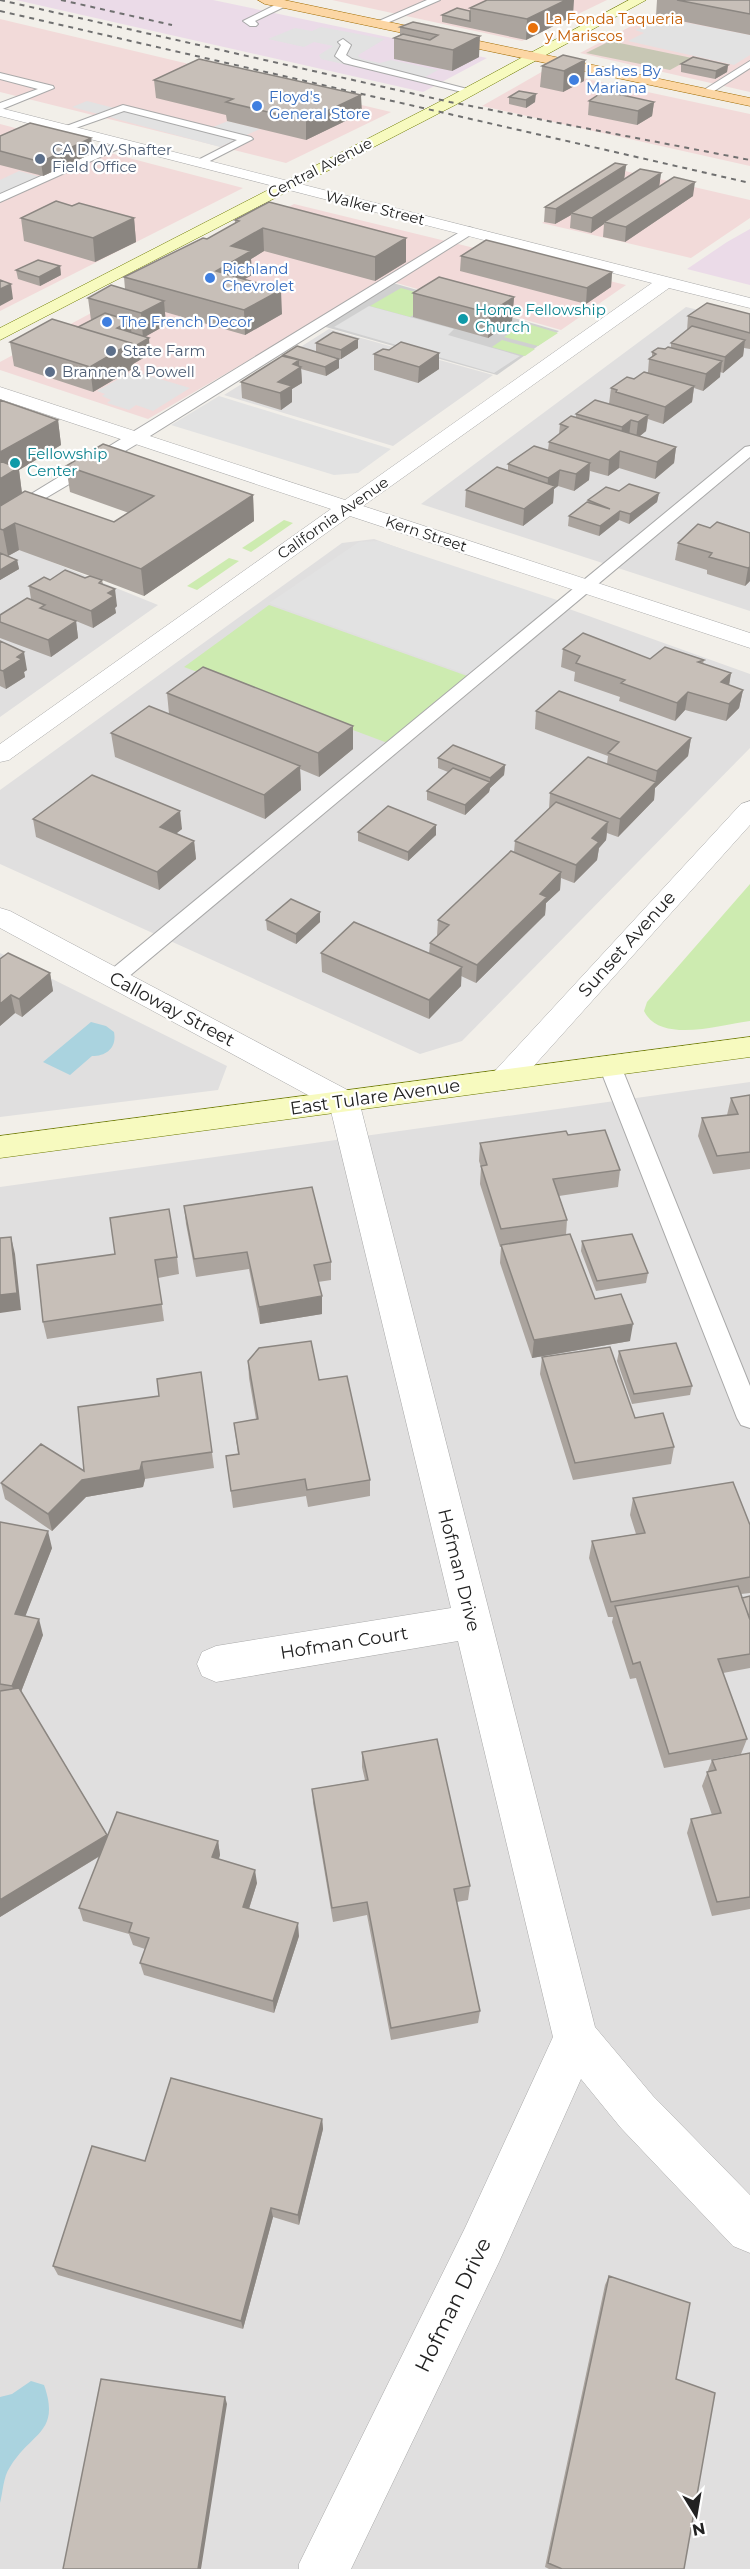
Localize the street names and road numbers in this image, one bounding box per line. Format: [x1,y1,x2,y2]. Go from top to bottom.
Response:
street label: Central Avenue [264,133,375,202]
street label: Walker Street [323,186,427,229]
street label: California Avenue [274,472,392,563]
street label: Kern Street [383,511,469,556]
street label: Sunset Avenue [574,886,680,1002]
street label: Calloway Street [106,967,238,1051]
street label: East Tulare Avenue [289,1074,462,1120]
street label: Hofman Drive [433,1506,485,1634]
street label: Hofman Court [278,1622,410,1664]
street label: Hofman Drive [409,2233,496,2376]

